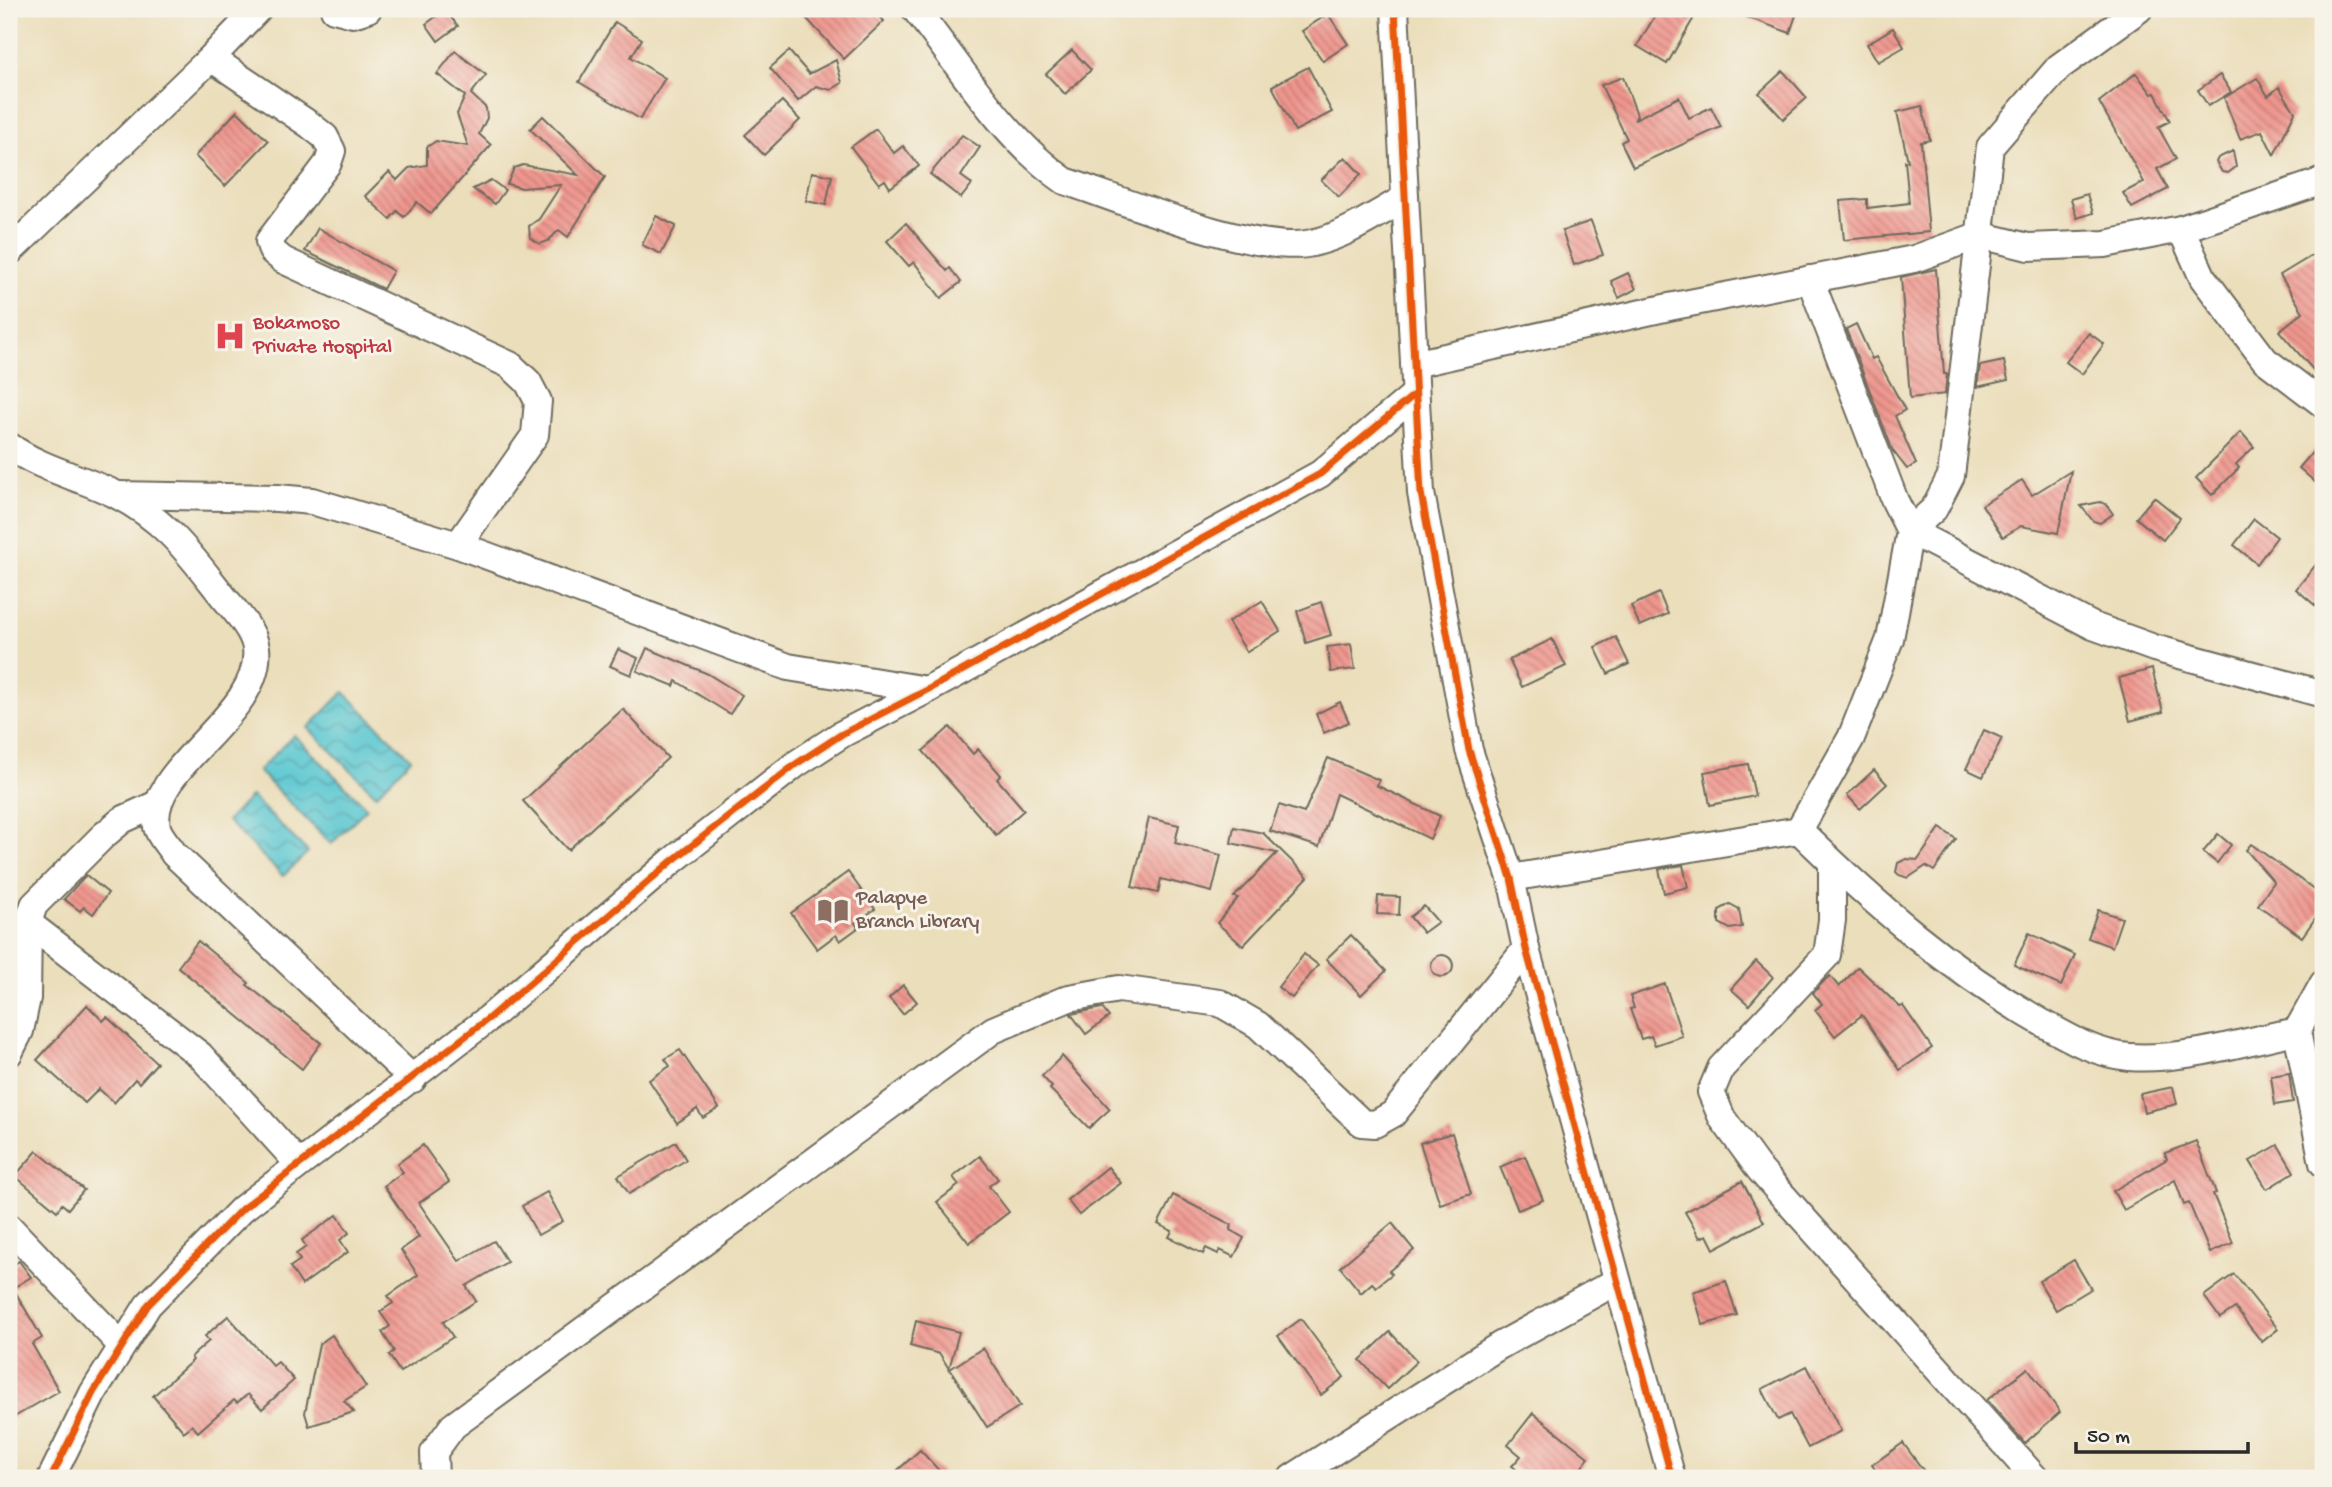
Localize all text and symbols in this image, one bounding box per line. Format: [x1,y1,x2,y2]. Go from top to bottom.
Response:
place label: Bokamoso Private Hospital [252,312,392,361]
hospital icon: Bokamoso Private Hospital [213,319,247,353]
place label: Palapye Branch Library [855,887,979,936]
library icon: Palapye Branch Library [816,894,850,928]
scale bar [2076,1410,2248,1454]
text: 50 m [2087,1426,2130,1451]

